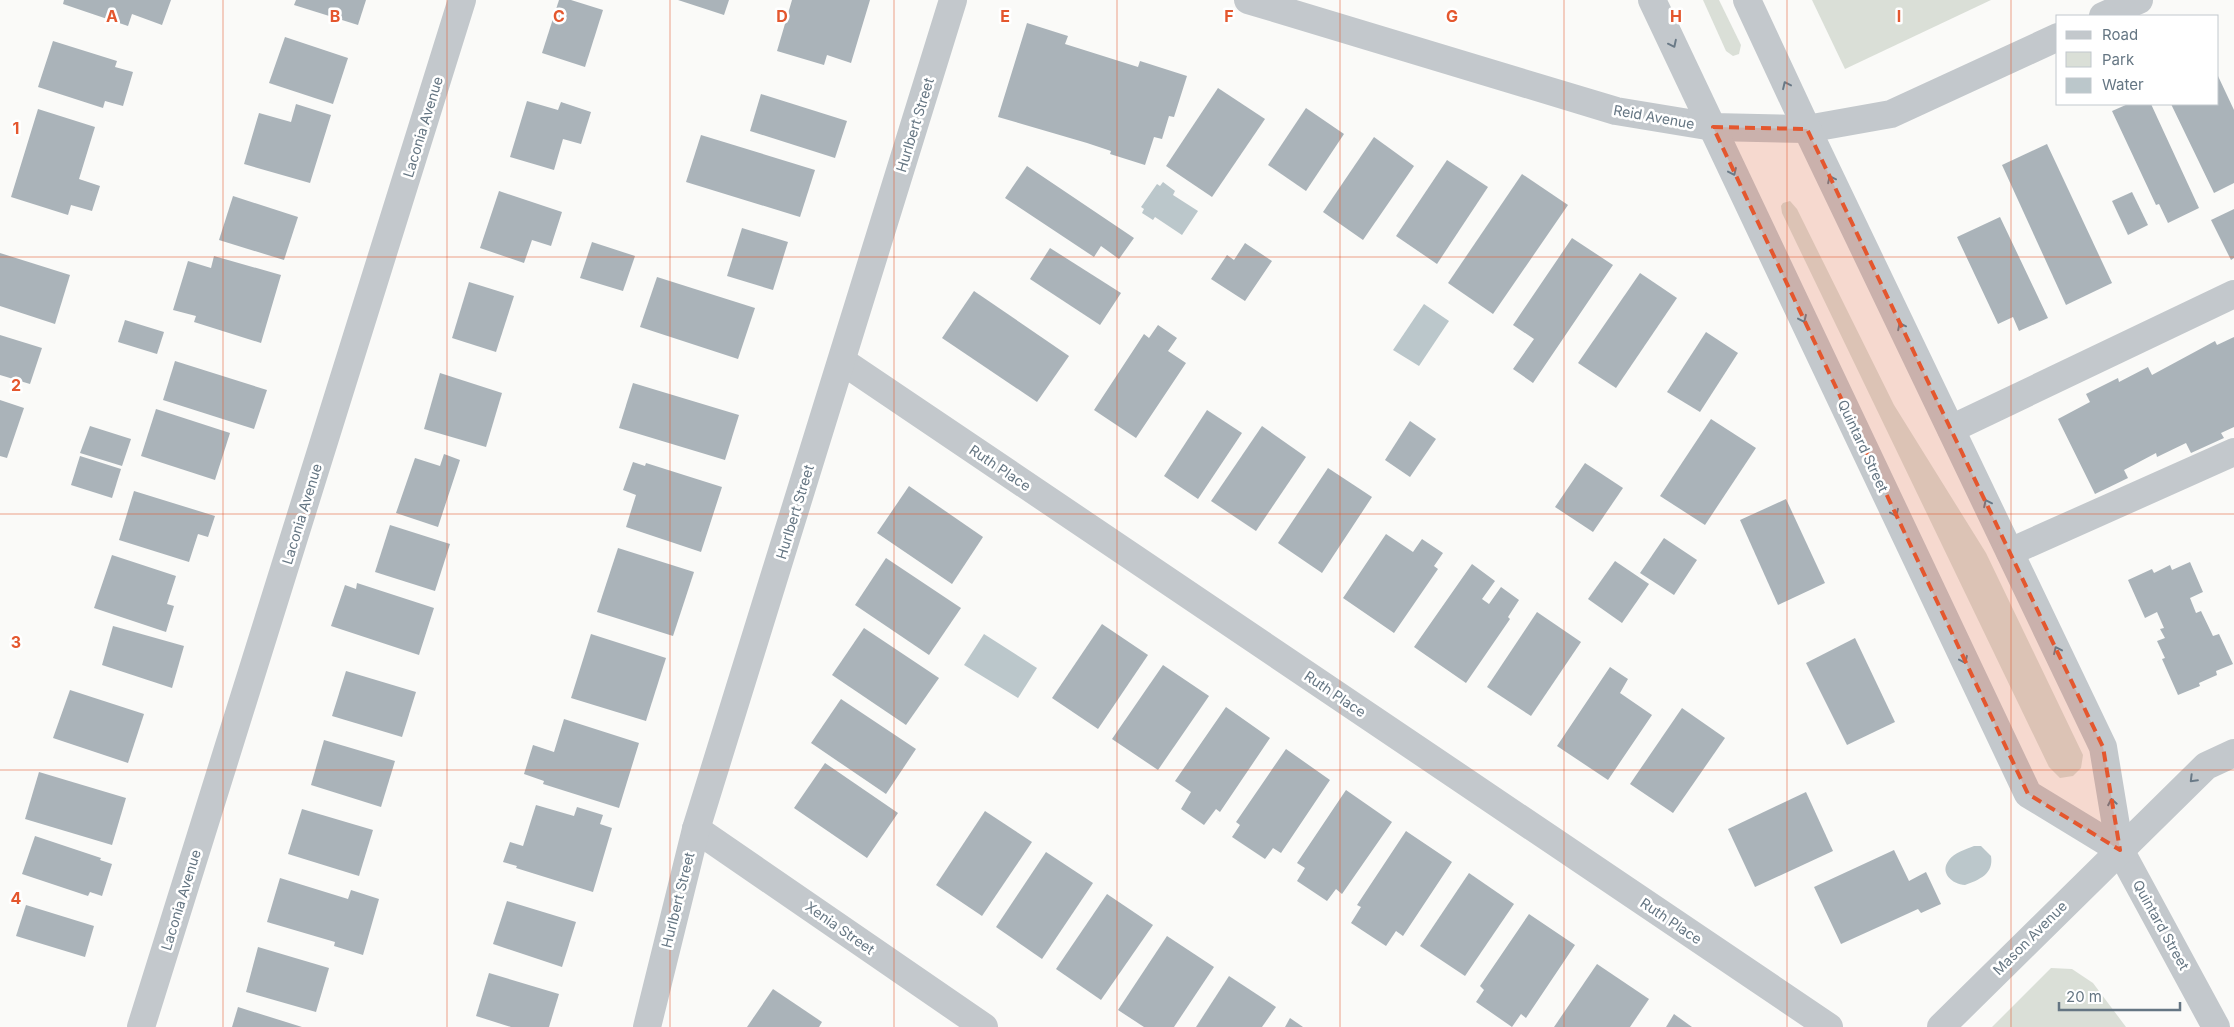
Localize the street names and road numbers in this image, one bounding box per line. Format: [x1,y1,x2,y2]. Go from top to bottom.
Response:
street label: Laconia Avenue [399,74,446,179]
street label: Hurlbert Street [892,75,937,174]
street label: Reid Avenue [1612,101,1696,132]
street label: Quintard Street [1835,397,1893,495]
street label: Ruth Place [966,441,1034,494]
street label: Laconia Avenue [278,461,325,566]
street label: Hurlbert Street [772,462,817,561]
street label: Ruth Place [1301,667,1369,720]
street label: Laconia Avenue [157,847,204,952]
street label: Hurlbert Street [657,850,698,949]
street label: Quintard Street [2130,877,2193,973]
street label: Ruth Place [1637,894,1705,947]
street label: Mason Avenue [1989,897,2070,978]
street label: Xenia Street [803,898,878,958]

